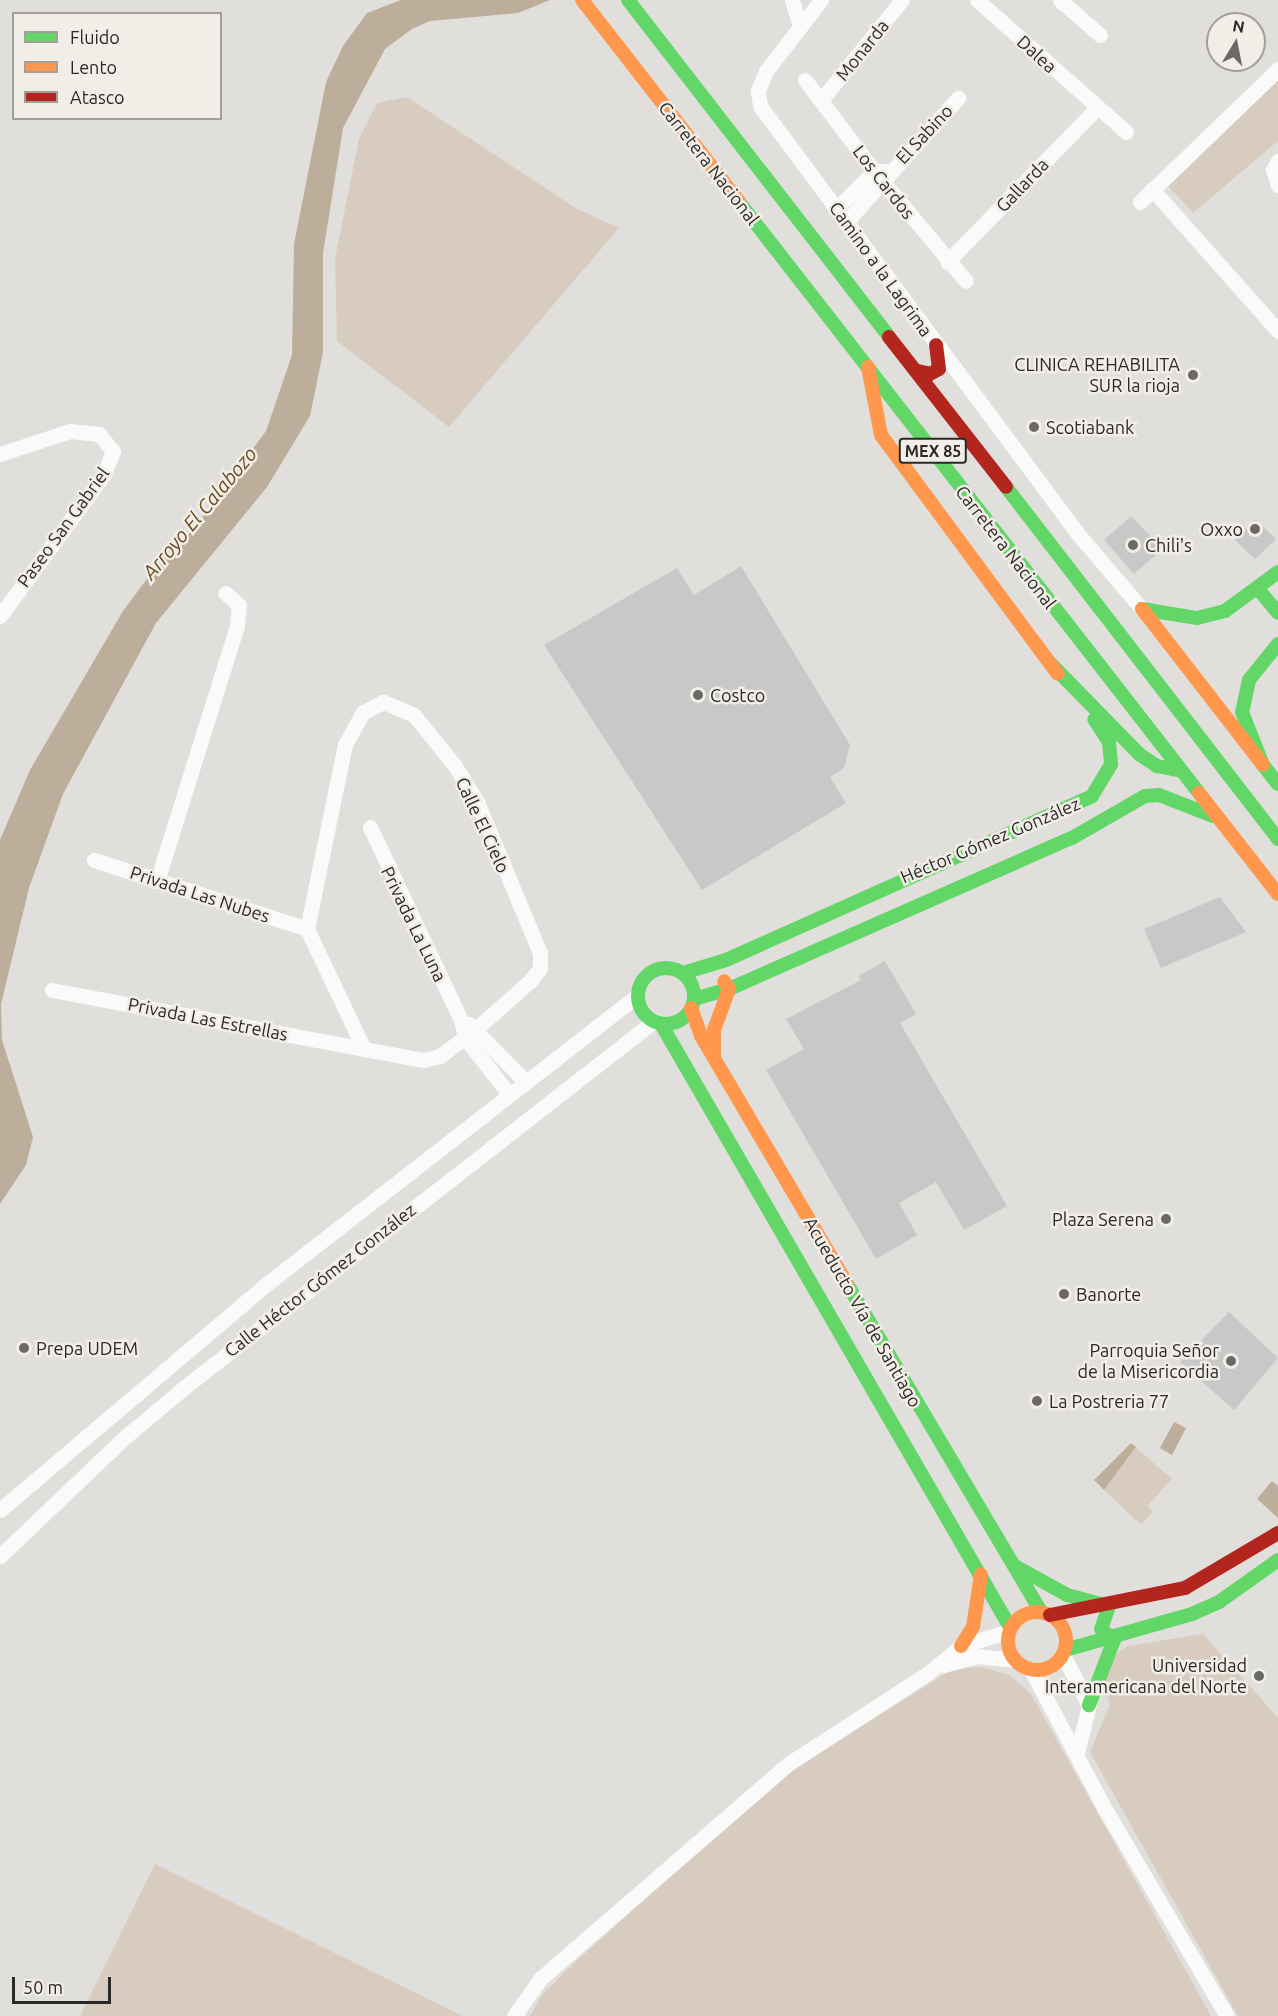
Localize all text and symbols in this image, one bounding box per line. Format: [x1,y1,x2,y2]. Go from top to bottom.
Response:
legend [12,12,222,120]
north arrow [1206,12,1266,72]
street label: Monarda [831,15,893,85]
text: N [1231,16,1246,36]
text: Fluido [70,27,120,47]
street label: Dalea [1013,31,1061,77]
text: Lento [70,57,117,77]
text: Atasco [70,87,125,107]
street label: Carretera Nacional [654,97,764,229]
street label: El Sabino [891,100,957,168]
street label: Los Cardos [849,141,919,223]
street label: Gallarda [991,154,1053,216]
street label: Camino a la Lagrima [825,197,937,341]
place label: CLINICA REHABILITA SUR la rioja [1014,354,1180,397]
marker: CLINICA REHABILITA SUR la rioja [1184,366,1202,384]
place label: Scotiabank [1046,416,1134,438]
marker: Scotiabank [1027,420,1041,434]
road number: MEX 85 [898,438,968,464]
water label: Arroyo El Calabozo [137,442,261,584]
street label: Paseo San Gabriel [12,463,114,591]
street label: Carretera Nacional [951,481,1061,613]
place label: Oxxo [1200,518,1243,540]
marker: Oxxo [1248,522,1262,536]
place label: Chili's [1145,534,1192,556]
marker: Chili's [1126,538,1140,552]
place label: Costco [710,684,765,706]
marker: Costco [691,688,705,702]
street label: Calle El Cielo [451,774,515,876]
street label: Héctor Gómez González [897,792,1083,888]
street label: Privada Las Nubes [127,861,273,927]
street label: Privada La Luna [377,863,451,985]
street label: Privada Las Estrellas [126,993,290,1045]
street label: Calle Héctor Gómez González [220,1199,420,1361]
place label: Plaza Serena [1052,1208,1154,1230]
marker: Plaza Serena [1159,1212,1173,1226]
street label: Acueducto Vía de Santiago [800,1213,926,1411]
place label: Banorte [1076,1283,1141,1305]
marker: Banorte [1057,1287,1071,1301]
place label: Prepa UDEM [36,1337,138,1359]
place label: Parroquia Señor de la Misericordia [1078,1340,1219,1382]
marker: Prepa UDEM [17,1341,31,1355]
marker: Parroquia Señor de la Misericordia [1224,1354,1238,1368]
place label: La Postreria 77 [1049,1390,1169,1412]
marker: La Postreria 77 [1030,1394,1044,1408]
place label: Universidad Interamericana del Norte [1045,1655,1247,1698]
marker: Universidad Interamericana del Norte [1252,1669,1266,1683]
scale bar [15,1965,114,2003]
text: 50 m [23,1977,63,1997]

